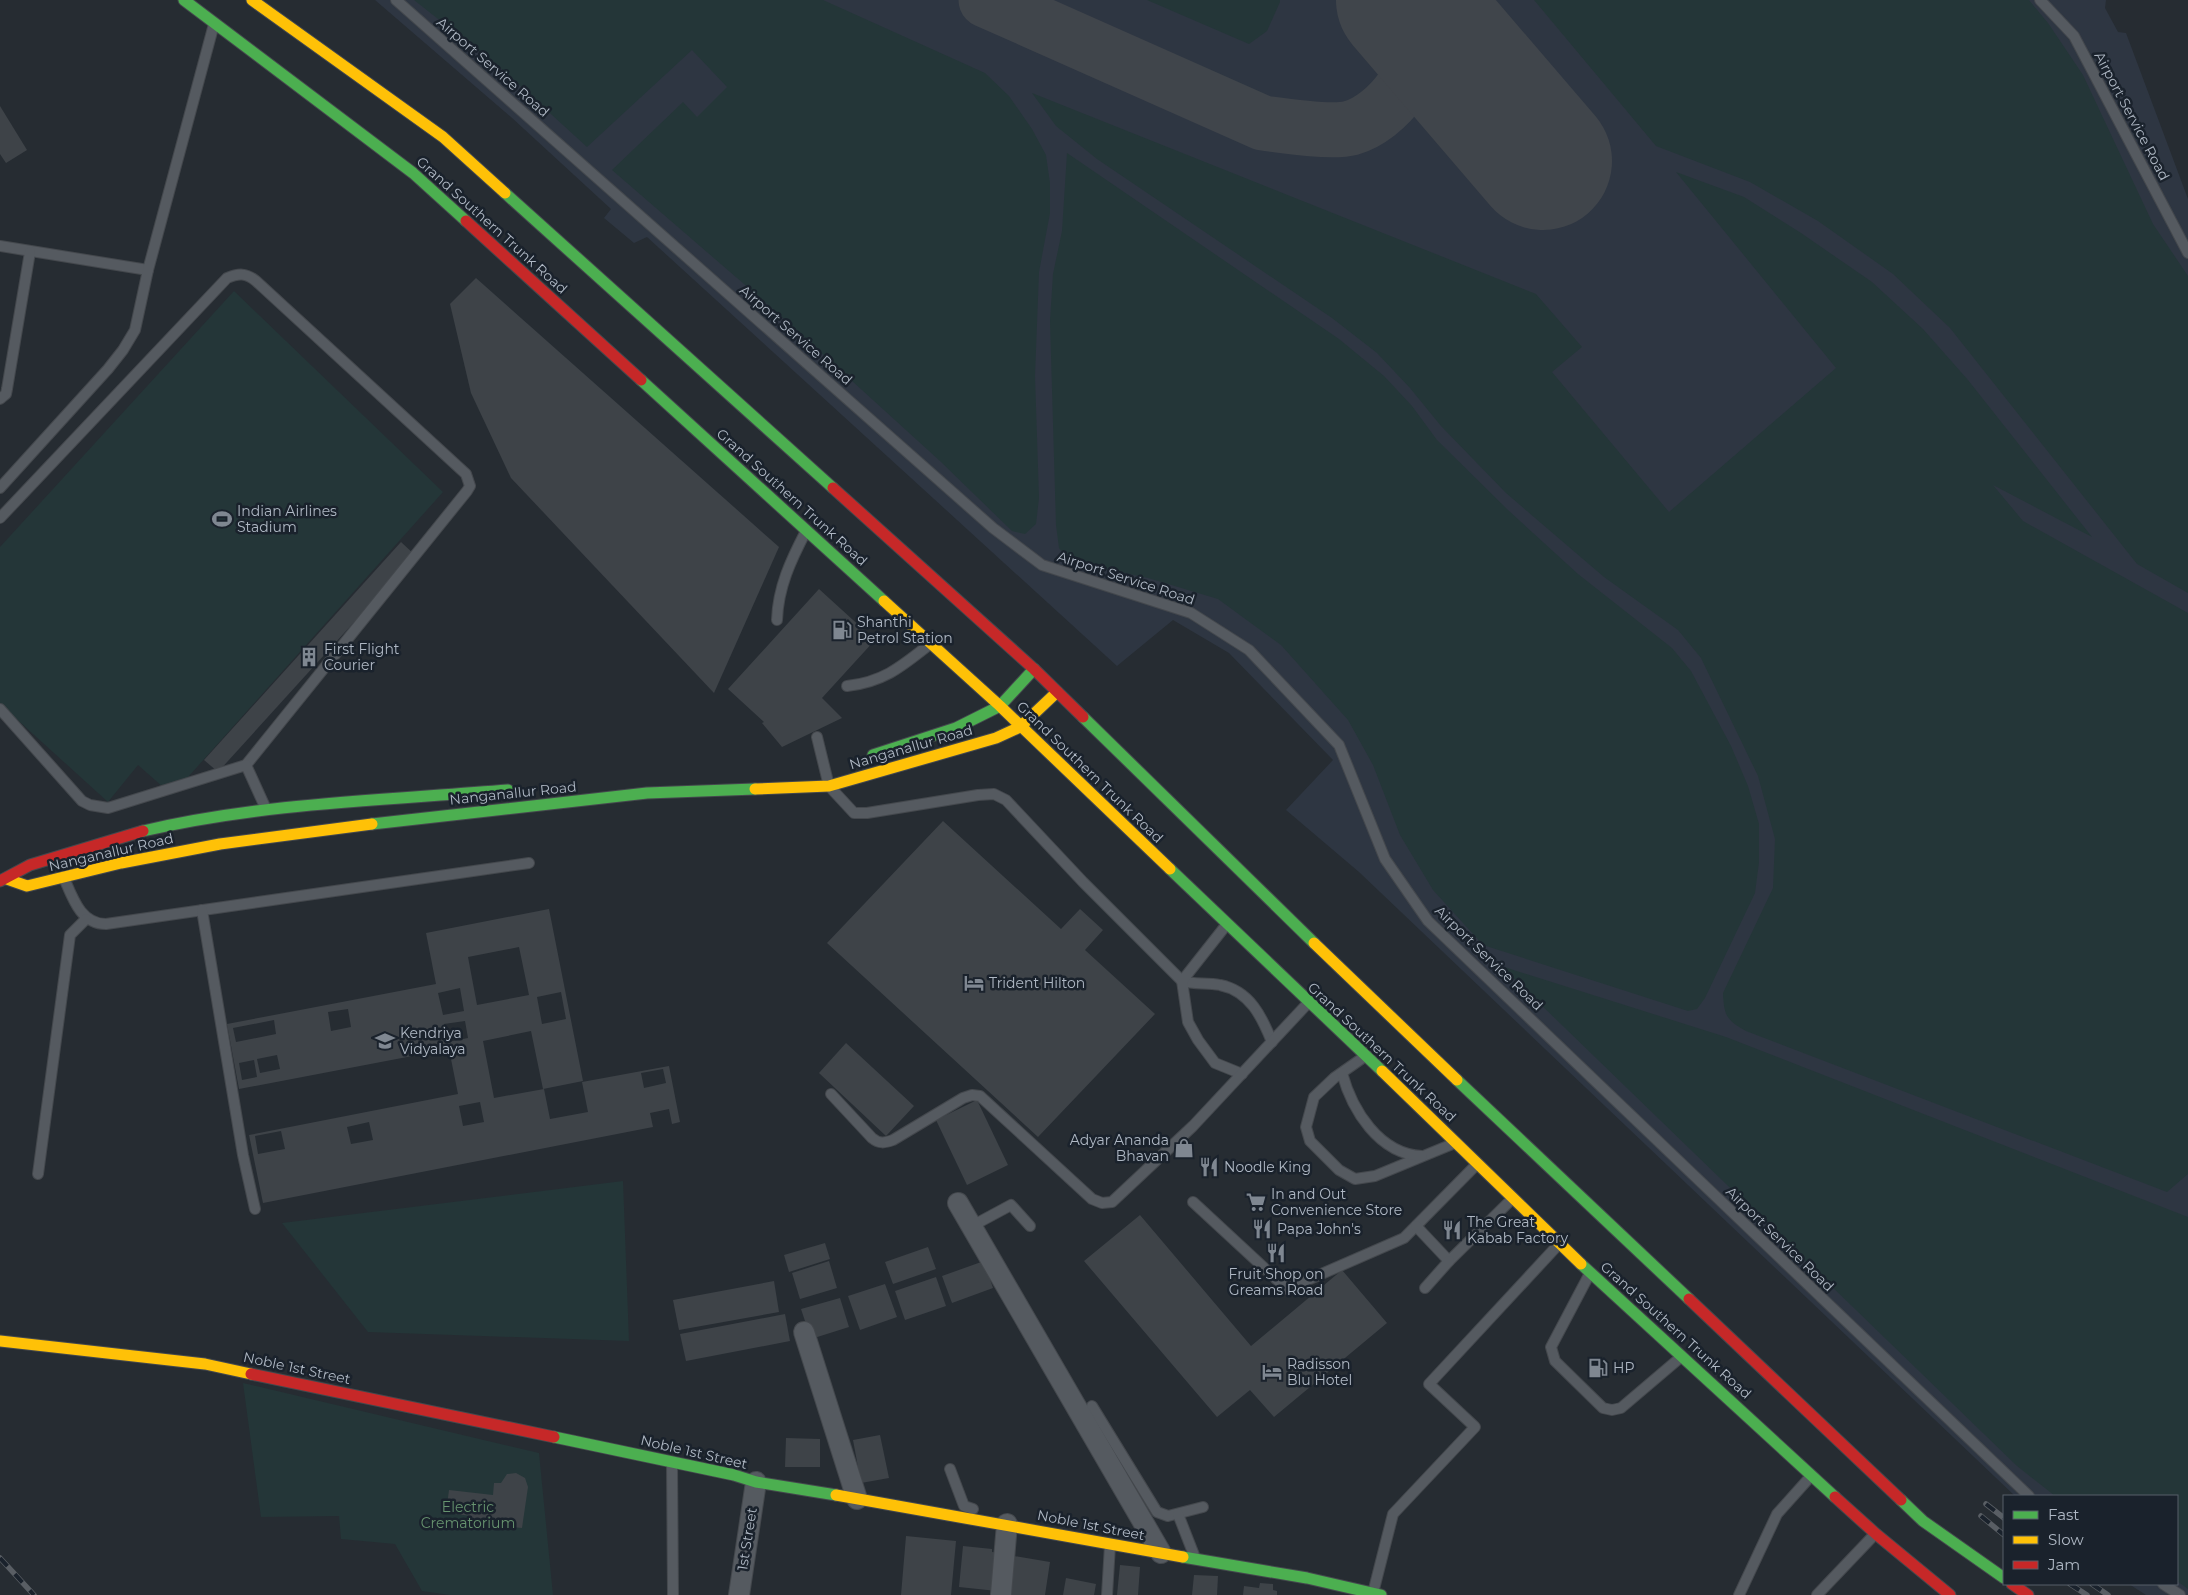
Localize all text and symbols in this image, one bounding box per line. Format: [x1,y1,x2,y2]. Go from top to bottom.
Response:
street label: Airport Service Road [433,13,553,121]
street label: Airport Service Road [2090,48,2174,184]
street label: Grand Southern Trunk Road [413,152,571,298]
street label: Airport Service Road [736,281,856,389]
street label: Grand Southern Trunk Road [713,424,871,570]
place label: Indian Airlines Stadium [237,502,337,536]
sports icon: Indian Airlines Stadium [211,508,233,530]
street label: Airport Service Road [1055,547,1197,609]
place label: Shanthi Petrol Station [857,613,953,647]
fuel station icon: Shanthi Petrol Station [831,619,853,641]
place label: First Flight Courier [324,640,400,674]
building icon: First Flight Courier [298,646,320,668]
street label: Grand Southern Trunk Road [1013,697,1167,847]
street label: Nanganallur Road [847,721,975,773]
street label: Nanganallur Road [449,777,577,809]
street label: Nanganallur Road [47,829,175,875]
street label: Airport Service Road [1431,902,1547,1014]
hotel icon: Trident Hilton [963,972,985,994]
place label: Trident Hilton [989,974,1085,992]
street label: Grand Southern Trunk Road [1304,978,1460,1126]
place label: Kendriya Vidyalaya [400,1024,466,1058]
school or university icon: Kendriya Vidyalaya [374,1030,396,1052]
place label: Adyar Ananda Bhavan [1070,1131,1169,1165]
shop icon: Adyar Ananda Bhavan [1173,1137,1195,1159]
restaurant icon: Noodle King [1198,1156,1220,1178]
place label: Noodle King [1224,1158,1311,1176]
street label: Airport Service Road [1722,1183,1838,1295]
place label: In and Out Convenience Store [1271,1185,1402,1219]
supermarket icon: In and Out Convenience Store [1245,1191,1267,1213]
place label: The Great Kabab Factory [1467,1213,1568,1247]
restaurant icon: Papa John's [1251,1218,1273,1240]
restaurant icon: The Great Kabab Factory [1441,1219,1463,1241]
place label: Papa John's [1277,1220,1361,1238]
restaurant icon: Fruit Shop on Greams Road [1265,1242,1287,1264]
street label: Grand Southern Trunk Road [1597,1257,1755,1403]
place label: Fruit Shop on Greams Road [1229,1265,1324,1299]
street label: Noble 1st Street [242,1348,353,1388]
place label: Radisson Blu Hotel [1287,1355,1352,1389]
fuel station icon: HP [1587,1357,1609,1379]
place label: HP [1613,1359,1634,1377]
hotel icon: Radisson Blu Hotel [1261,1361,1283,1383]
street label: Noble 1st Street [639,1431,749,1473]
legend [2003,1495,2178,1585]
park label: Electric Crematorium [421,1498,515,1532]
text: Fast [2048,1505,2079,1524]
street label: 1st Street [733,1506,761,1572]
street label: Noble 1st Street [1036,1506,1147,1544]
text: Slow [2048,1530,2084,1549]
text: Jam [2047,1555,2080,1574]

